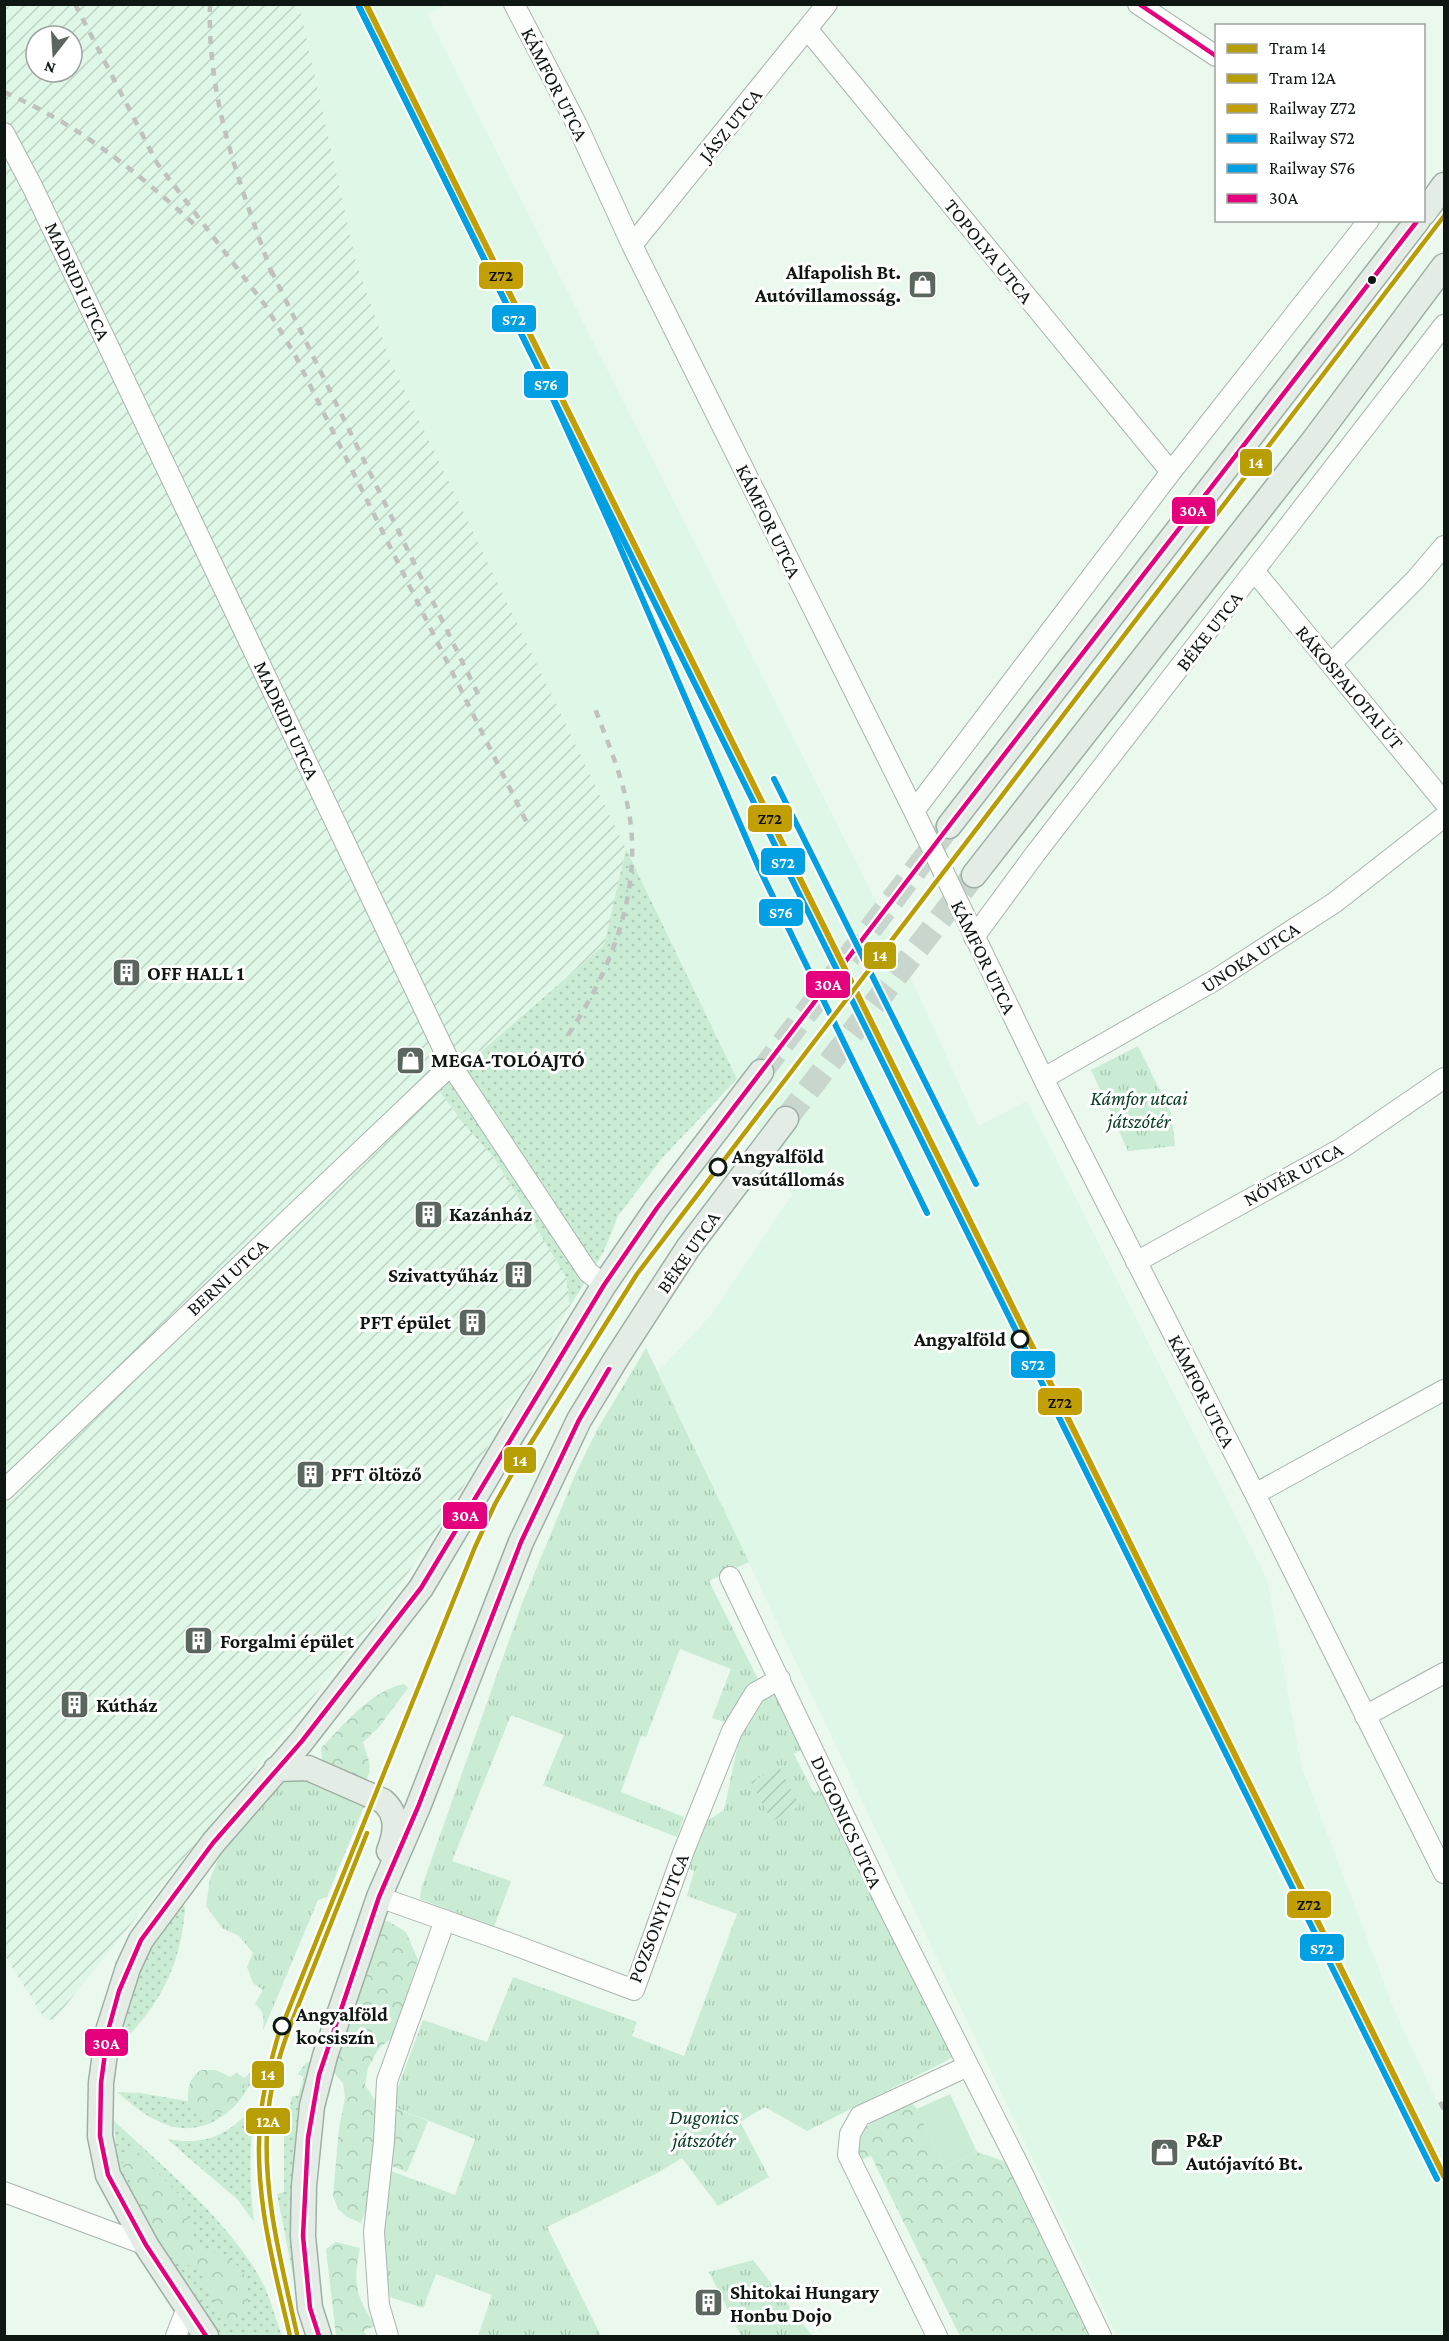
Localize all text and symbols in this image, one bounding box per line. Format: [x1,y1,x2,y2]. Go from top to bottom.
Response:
north arrow [24,24,84,84]
street label: KÁMFOR UTCA [517,24,593,145]
legend [1215,24,1425,222]
text: Tram 14 [1269,38,1326,58]
text: N [42,58,57,78]
text: Tram 12A [1269,68,1337,88]
street label: JÁSZ UTCA [693,84,767,168]
text: Railway Z72 [1269,98,1356,118]
text: Railway S72 [1269,128,1355,148]
text: Railway S76 [1269,158,1355,178]
text: 30A [1269,188,1299,208]
street label: TOPOLYA UTCA [940,194,1038,308]
street label: MADRIDI UTCA [41,218,115,344]
line badge: Z72 [478,261,524,290]
place label: Alfapolish Bt. Autóvillamosság. [754,261,901,306]
text: Z72 [489,267,513,284]
shop icon: Alfapolish Bt. Autóvillamosság. [906,268,938,300]
unlabelled marker [1366,274,1378,286]
line badge: S72 [491,304,537,333]
text: S72 [502,311,526,328]
line badge: S76 [523,370,569,399]
text: S76 [534,376,558,393]
line badge: 14 [1239,448,1273,477]
text: 14 [1249,454,1264,471]
street label: KÁMFOR UTCA [732,461,806,582]
line badge: 30A [1171,496,1216,525]
text: 30A [1180,502,1207,519]
street label: BÉKE UTCA [1171,586,1247,675]
street label: RÁKOSPALOTAI ÚT [1292,621,1408,754]
street label: MADRIDI UTCA [250,657,324,783]
line badge: Z72 [747,804,793,833]
text: Z72 [758,810,782,827]
line badge: S72 [760,847,806,876]
text: S72 [771,854,795,871]
street label: KÁMFOR UTCA [947,897,1021,1018]
line badge: S76 [758,898,804,927]
text: S76 [769,904,793,921]
street label: UNOKA UTCA [1197,917,1304,997]
line badge: 14 [863,941,897,970]
text: 14 [873,947,888,964]
building icon: OFF HALL 1 [110,957,142,989]
place label: OFF HALL 1 [147,962,245,984]
line badge: 30A [805,970,851,999]
text: 30A [815,976,842,993]
shop icon: MEGA-TOLÓAJTÓ [394,1044,426,1076]
place label: MEGA-TOLÓAJTÓ [431,1049,585,1071]
park label: Kámfor utcai játszótér [1090,1087,1188,1133]
street label: NŐVÉR UTCA [1240,1137,1347,1210]
place label: Angyalföld vasútállomás [731,1145,844,1190]
marker: Angyalföld vasútállomás [709,1158,727,1176]
building icon: Kazánház [412,1198,444,1230]
place label: Kazánház [449,1203,532,1225]
street label: BÉKE UTCA [652,1206,724,1297]
street label: BERNI UTCA [182,1234,272,1320]
building icon: Szivattyűház [503,1259,535,1291]
place label: Szivattyűház [388,1264,498,1286]
building icon: PFT épület [456,1306,488,1338]
place label: PFT épület [360,1311,452,1333]
place label: Angyalföld [913,1328,1006,1350]
marker: Angyalföld [1011,1330,1029,1348]
street label: KÁMFOR UTCA [1164,1331,1240,1452]
line badge: S72 [1010,1350,1056,1379]
text: S72 [1021,1356,1045,1373]
line badge: Z72 [1037,1387,1083,1416]
text: Z72 [1048,1394,1072,1411]
line badge: 14 [503,1446,537,1474]
text: 14 [513,1452,528,1469]
building icon: PFT öltöző [294,1458,326,1490]
place label: PFT öltöző [331,1463,422,1485]
line badge: 30A [442,1501,488,1530]
text: 30A [452,1507,479,1524]
building icon: Forgalmi épület [183,1625,215,1657]
place label: Forgalmi épület [220,1630,355,1652]
building icon: Kútház [59,1689,91,1721]
place label: Kútház [96,1694,157,1716]
street label: DUGONICS UTCA [807,1753,887,1892]
street label: POZSONYI UTCA [623,1850,693,1986]
line badge: Z72 [1286,1890,1332,1919]
text: Z72 [1297,1896,1321,1913]
line badge: S72 [1299,1933,1345,1962]
text: S72 [1310,1940,1334,1957]
place label: Angyalföld kocsiszín [295,2003,388,2048]
marker: Angyalföld kocsiszín [273,2017,291,2035]
line badge: 30A [84,2028,129,2057]
text: 30A [93,2035,120,2052]
line badge: 14 [251,2060,285,2089]
text: 14 [261,2066,276,2083]
park label: Dugonics játszótér [669,2106,740,2152]
line badge: 12A [245,2107,291,2135]
text: 12A [256,2113,280,2130]
place label: P&P Autójavító Bt. [1185,2129,1303,2175]
shop icon: P&P Autójavító Bt. [1149,2136,1181,2168]
place label: Shitokai Hungary Honbu Dojo [730,2281,879,2327]
building icon: Shitokai Hungary Honbu Dojo [693,2287,725,2319]

